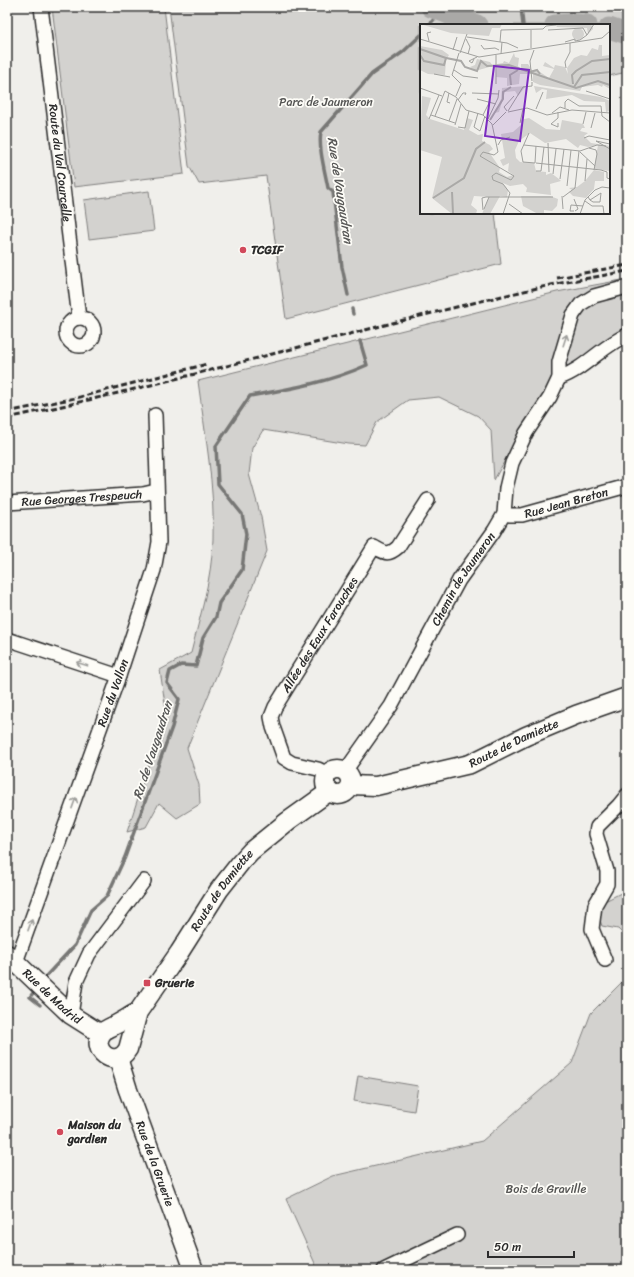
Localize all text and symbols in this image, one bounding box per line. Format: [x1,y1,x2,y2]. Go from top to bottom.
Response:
inset map [420,24,610,214]
park label: Parc de Jaumeron [279,91,373,113]
street label: Route du Val Courcelle [42,103,78,223]
water label: Rue de Vaugaudran [321,135,361,247]
place label: TCGIF [251,239,285,261]
marker: TCGIF [238,245,248,255]
one-way arrow [562,334,569,347]
street label: Rue Jean Breton [522,481,611,525]
street label: Rue Georges Trespeuch [21,483,143,513]
street label: Chemin de Jaumeron [425,527,501,630]
street label: Allée des Eaux Farouches [275,572,364,698]
street label: Rue du Vallon [91,656,135,730]
one-way arrow [77,659,89,667]
water label: Ru de Vaugaudran [126,696,180,802]
street label: Route de Damiette [465,712,562,774]
one-way arrow [70,797,78,809]
street label: Route de Damiette [184,844,259,936]
one-way arrow [26,920,34,932]
street label: Rue de Madrid [17,963,88,1031]
place label: Gruerie [154,972,195,994]
marker: Gruerie [142,978,152,988]
place label: Maison du gardien [66,1114,122,1150]
street label: Rue de la Gruerie [129,1118,181,1210]
marker: Maison du gardien [55,1127,65,1137]
park label: Bois de Graville [506,1178,587,1200]
scale bar [488,1233,574,1259]
text: 50 m [494,1236,521,1258]

